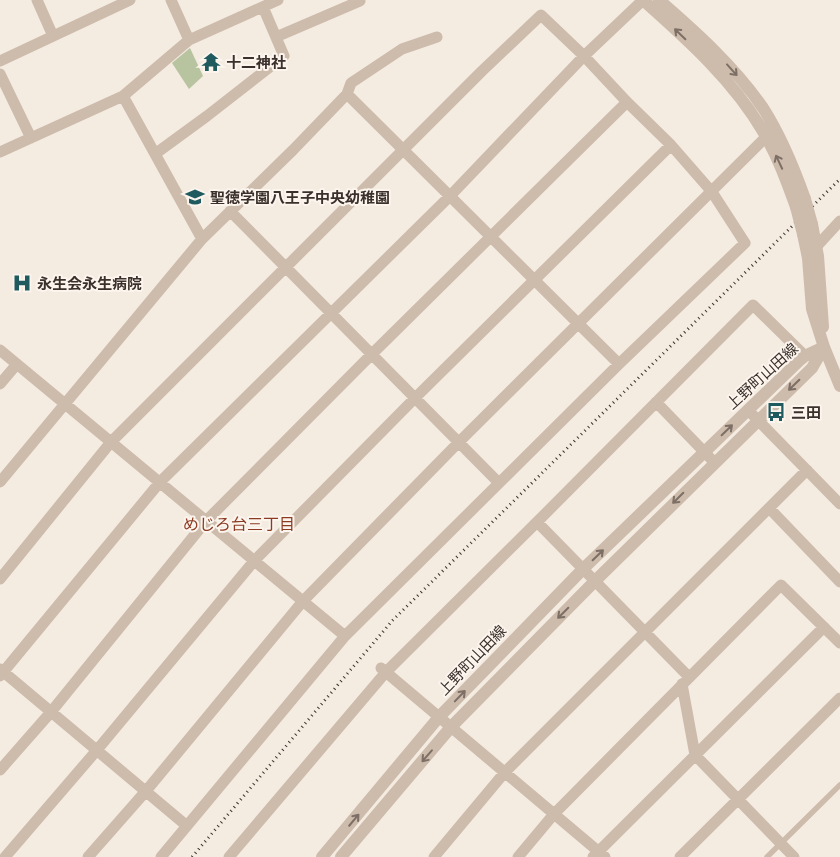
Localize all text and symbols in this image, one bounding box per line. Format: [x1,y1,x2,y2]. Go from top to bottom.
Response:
one-way arrow [674,28,686,40]
temple icon: 十二神社 [200,51,222,73]
place label: 十二神社 [226,53,286,72]
one-way arrow [726,64,738,77]
one-way arrow [773,155,783,170]
school or university icon: 聖徳学園八王子中央幼稚園 [184,186,206,208]
place label: 聖徳学園八王子中央幼稚園 [210,188,390,207]
hospital icon: 永生会永生病院 [11,272,33,294]
place label: 永生会永生病院 [37,274,142,293]
street label: 上野町山田線 [722,339,802,413]
one-way arrow [788,379,801,391]
bus stop icon: 三田 [765,401,787,423]
place label: 三田 [791,403,821,422]
one-way arrow [721,424,733,436]
one-way arrow [672,492,684,504]
district label: めじろ台三丁目 [183,514,295,534]
one-way arrow [591,549,604,561]
one-way arrow [557,607,569,619]
street label: 上野町山田線 [434,621,510,699]
one-way arrow [453,691,465,703]
one-way arrow [422,749,433,762]
one-way arrow [348,813,359,826]

